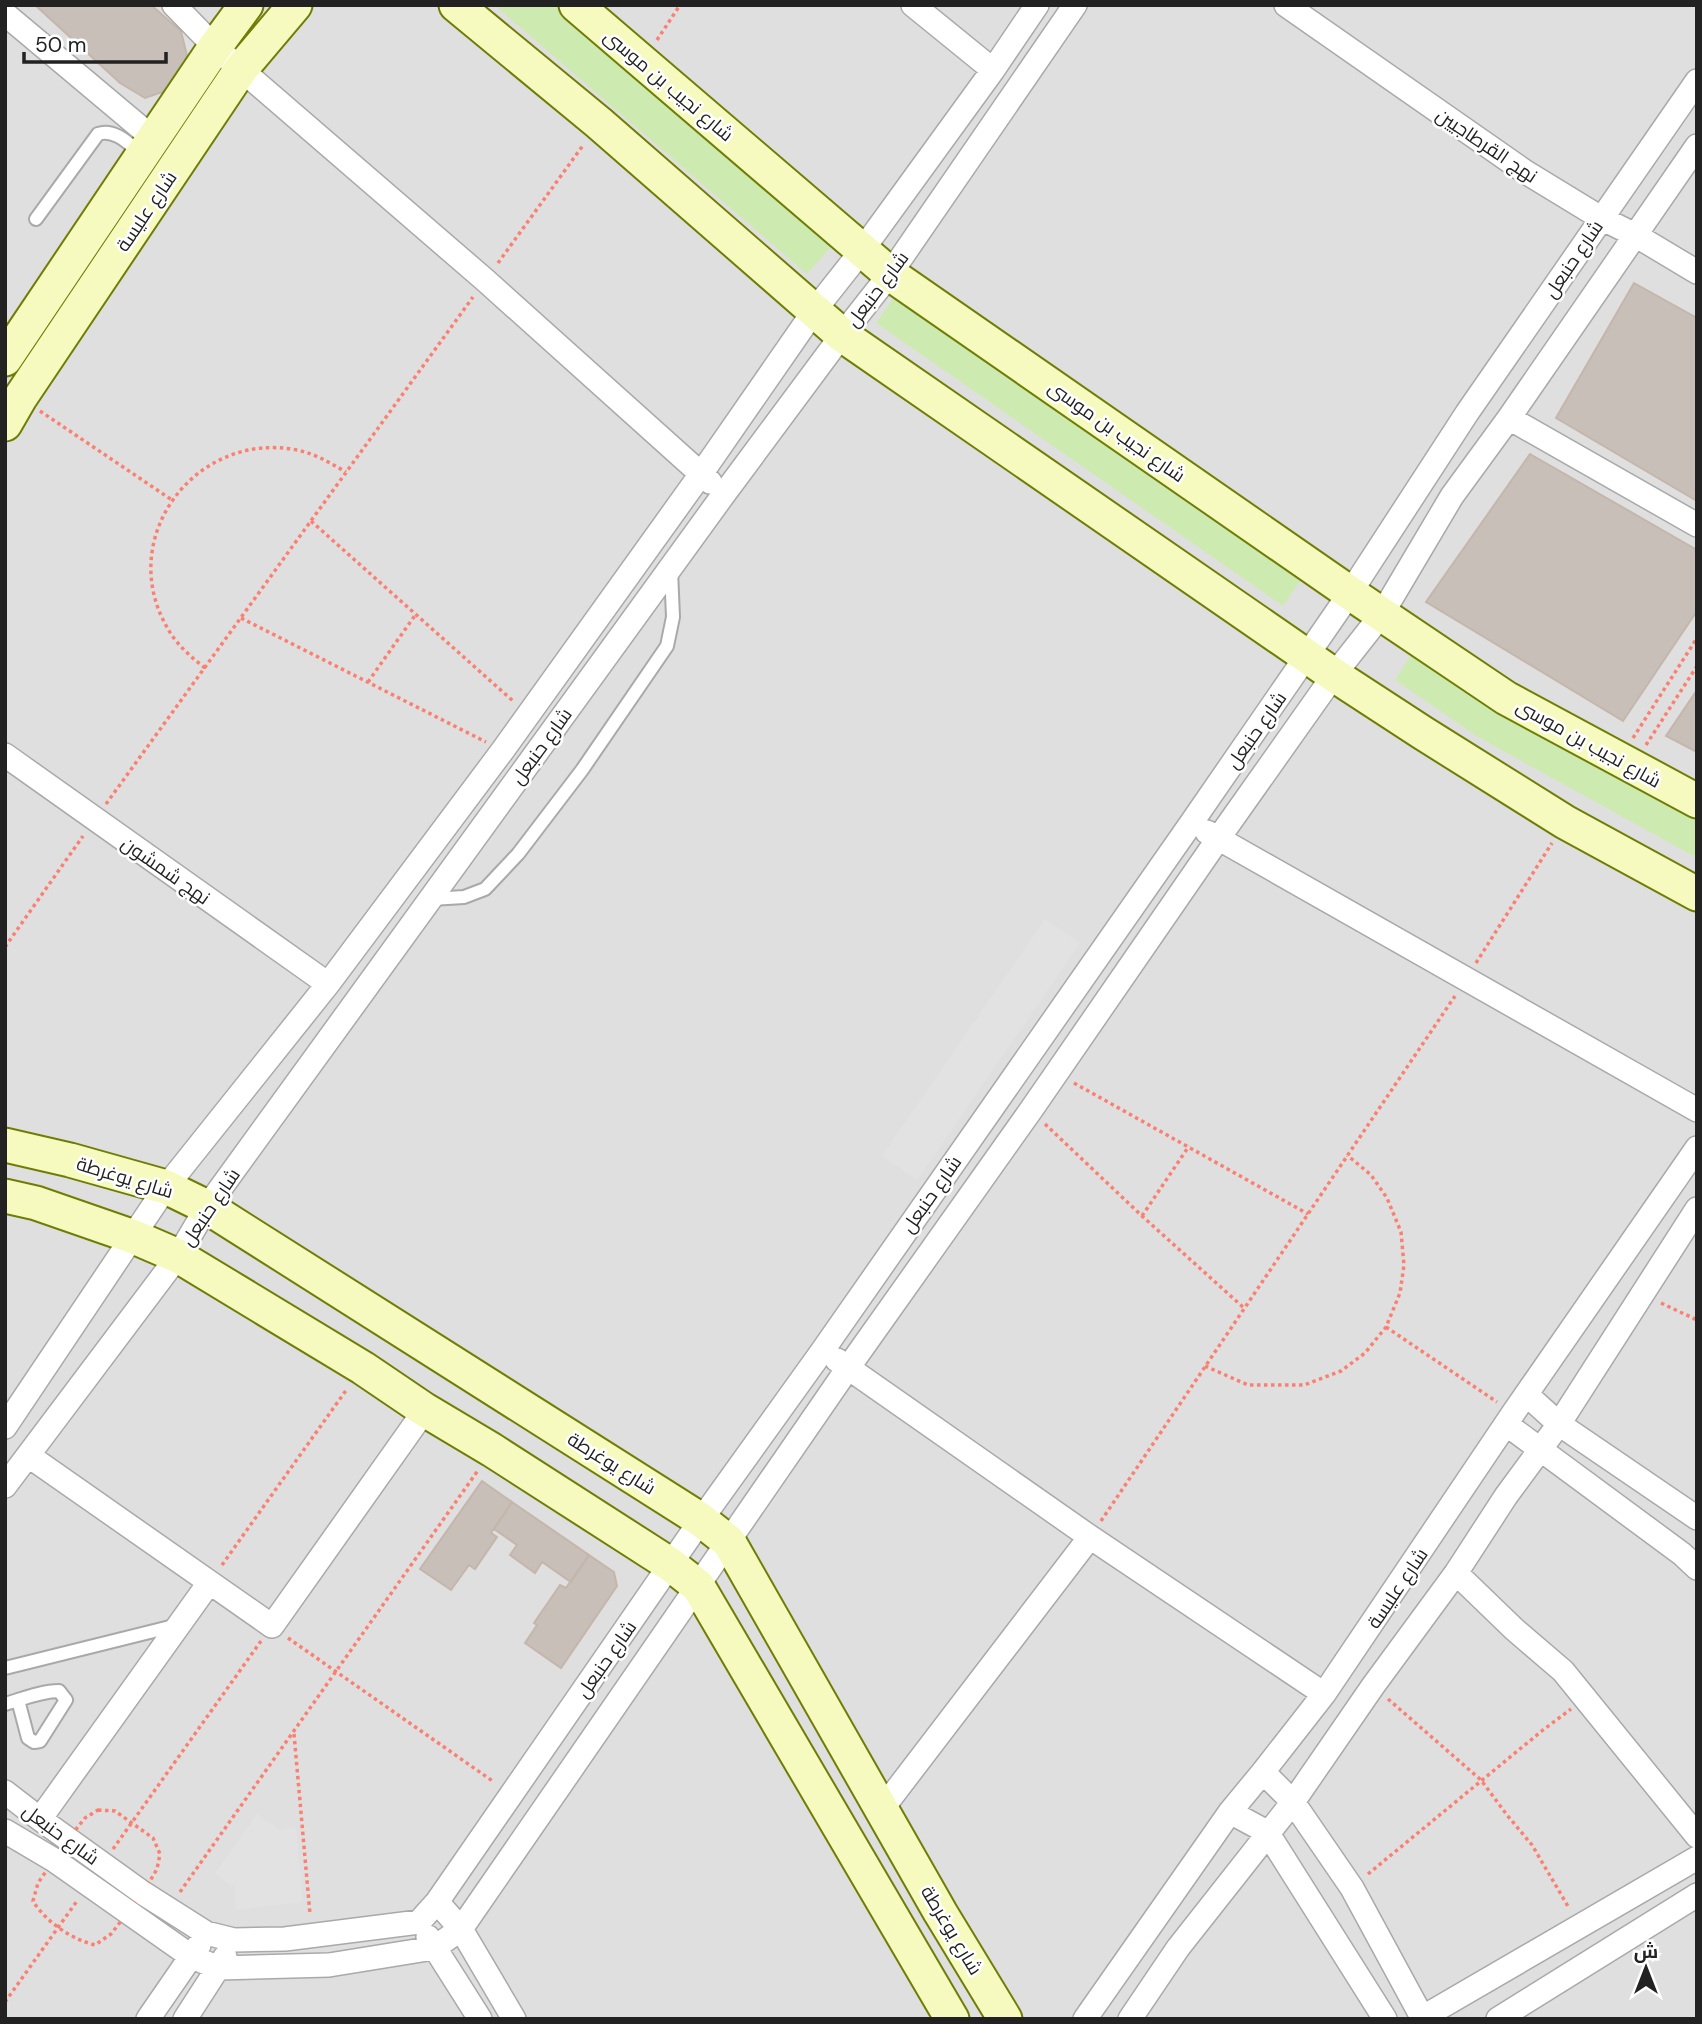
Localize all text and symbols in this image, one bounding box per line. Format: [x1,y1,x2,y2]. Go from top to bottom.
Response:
scale bar [24,21,166,65]
street label: شارع نجيب بن موسى [598,24,739,148]
text: 50 m [35,31,86,59]
street label: نهج القرطاجيين [1430,102,1542,189]
street label: شارع عليسة [110,166,183,257]
street label: شارع حنبعل [1538,215,1609,304]
street label: شارع حنبعل [841,246,915,333]
street label: شارع نجيب بن موسى [1043,375,1190,489]
street label: شارع حنبعل [1221,687,1293,774]
street label: شارع نجيب بن موسى [1511,693,1666,794]
street label: شارع حنبعل [505,703,578,790]
street label: نهج شمشون [116,831,215,911]
street label: شارع يوغرطة [73,1151,176,1205]
street label: شارع حنبعل [896,1151,968,1238]
street label: شارع حنبعل [175,1163,246,1252]
street label: شارع يوغرطة [562,1426,661,1501]
street label: شارع عليسة [1361,1543,1434,1634]
street label: شارع حنبعل [571,1616,643,1703]
street label: شارع حنبعل [17,1798,104,1871]
street label: شارع يوغرطة [914,1881,988,1980]
north arrow [1611,1933,1681,2003]
text: ش [1634,1939,1658,1964]

